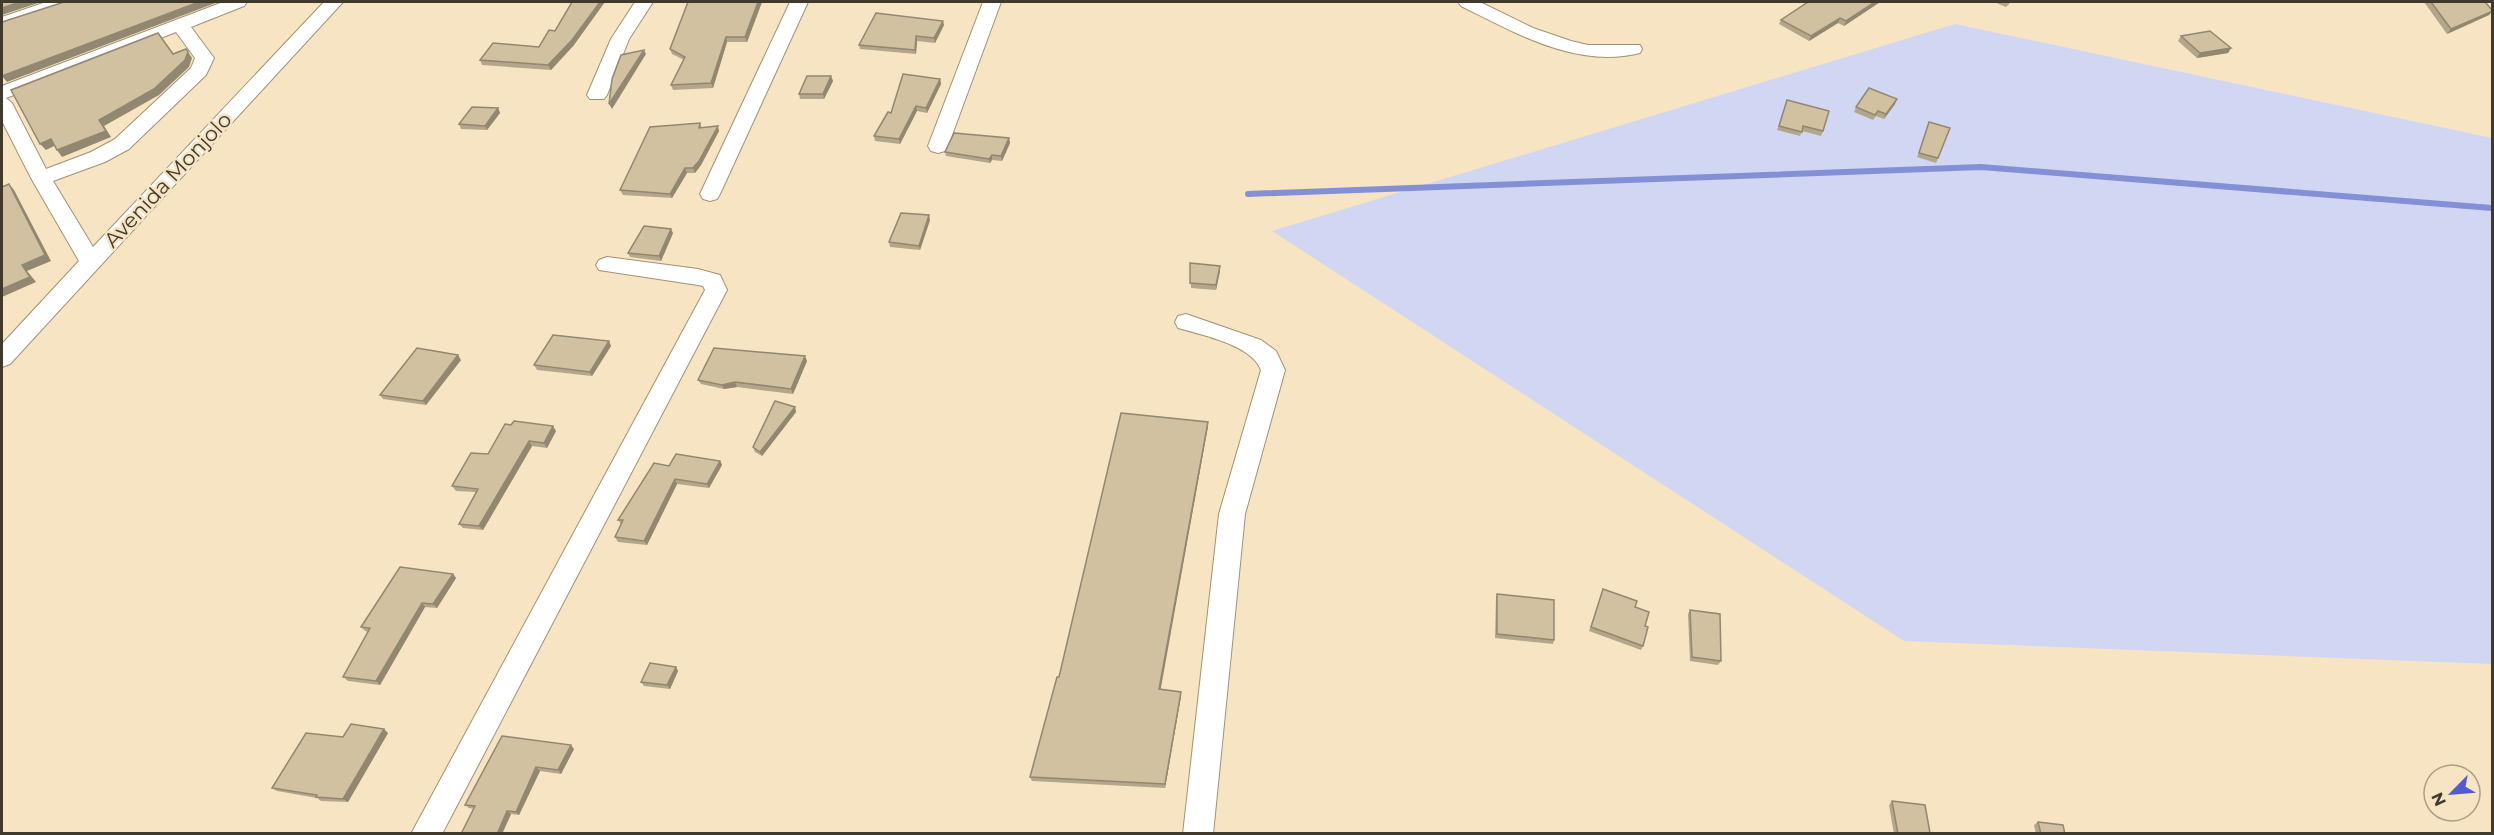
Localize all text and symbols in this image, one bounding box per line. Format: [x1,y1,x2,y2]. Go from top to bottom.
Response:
street label: Avenida Monjolo [99,107,237,252]
north arrow [2422,763,2482,823]
text: N [2428,789,2450,809]

